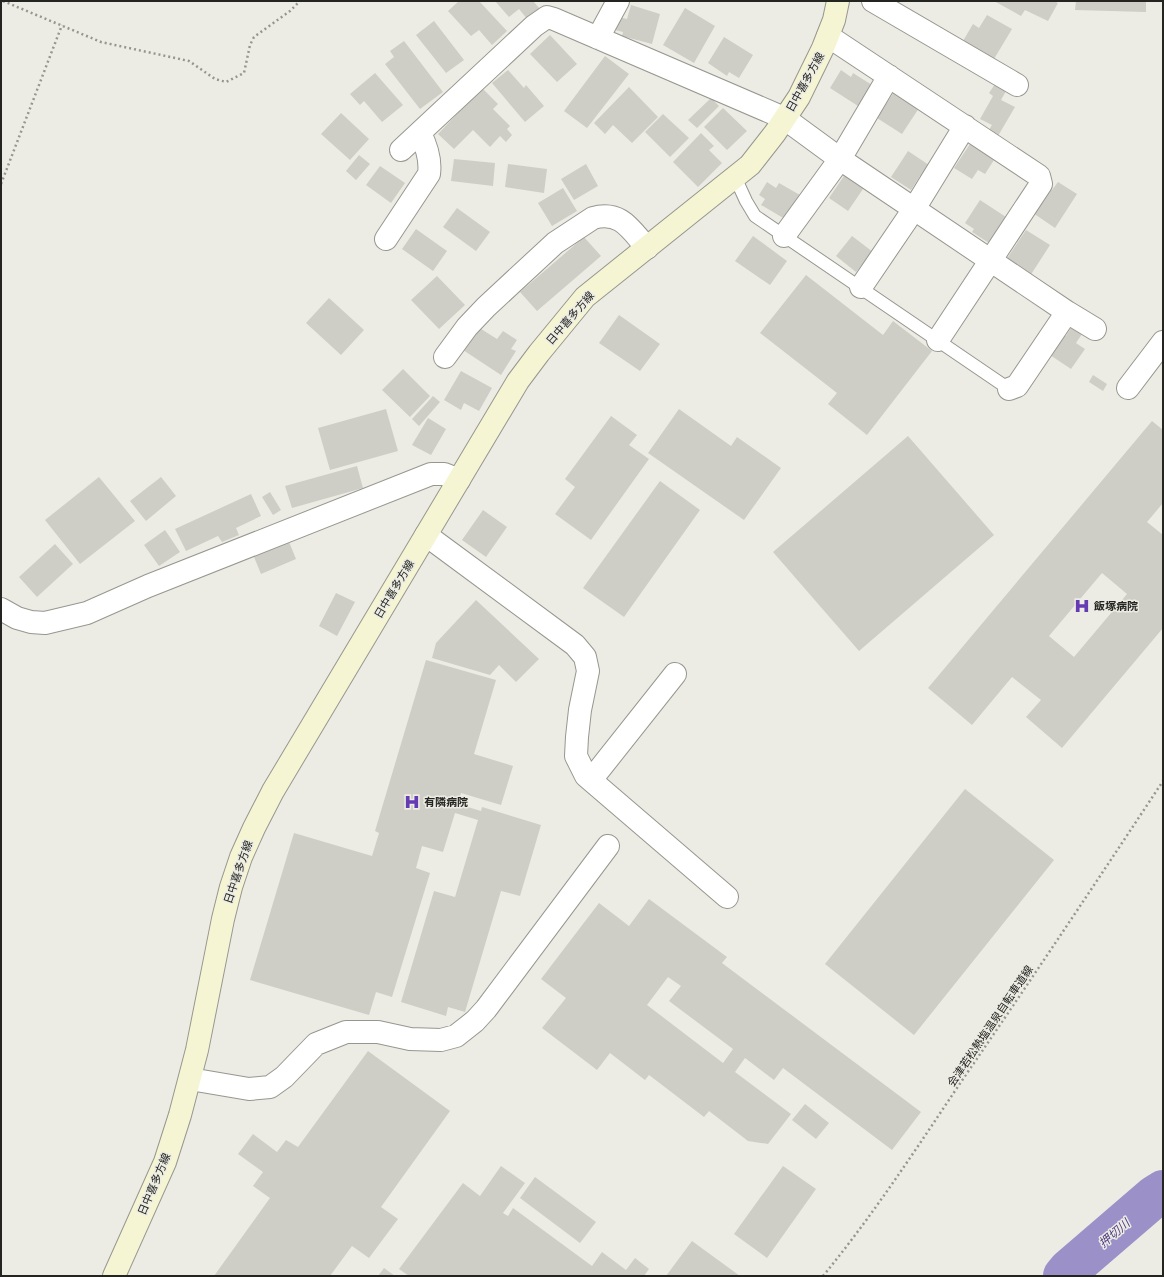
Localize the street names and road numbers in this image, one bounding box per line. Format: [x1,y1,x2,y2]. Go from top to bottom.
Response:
street label: 日中喜多方線 [783,50,827,114]
street label: 日中喜多方線 [543,289,597,347]
street label: 日中喜多方線 [371,557,417,621]
street label: 日中喜多方線 [221,839,255,905]
street label: 会津若松熱塩温泉自転車道線 [944,963,1036,1089]
street label: 日中喜多方線 [135,1151,173,1217]

